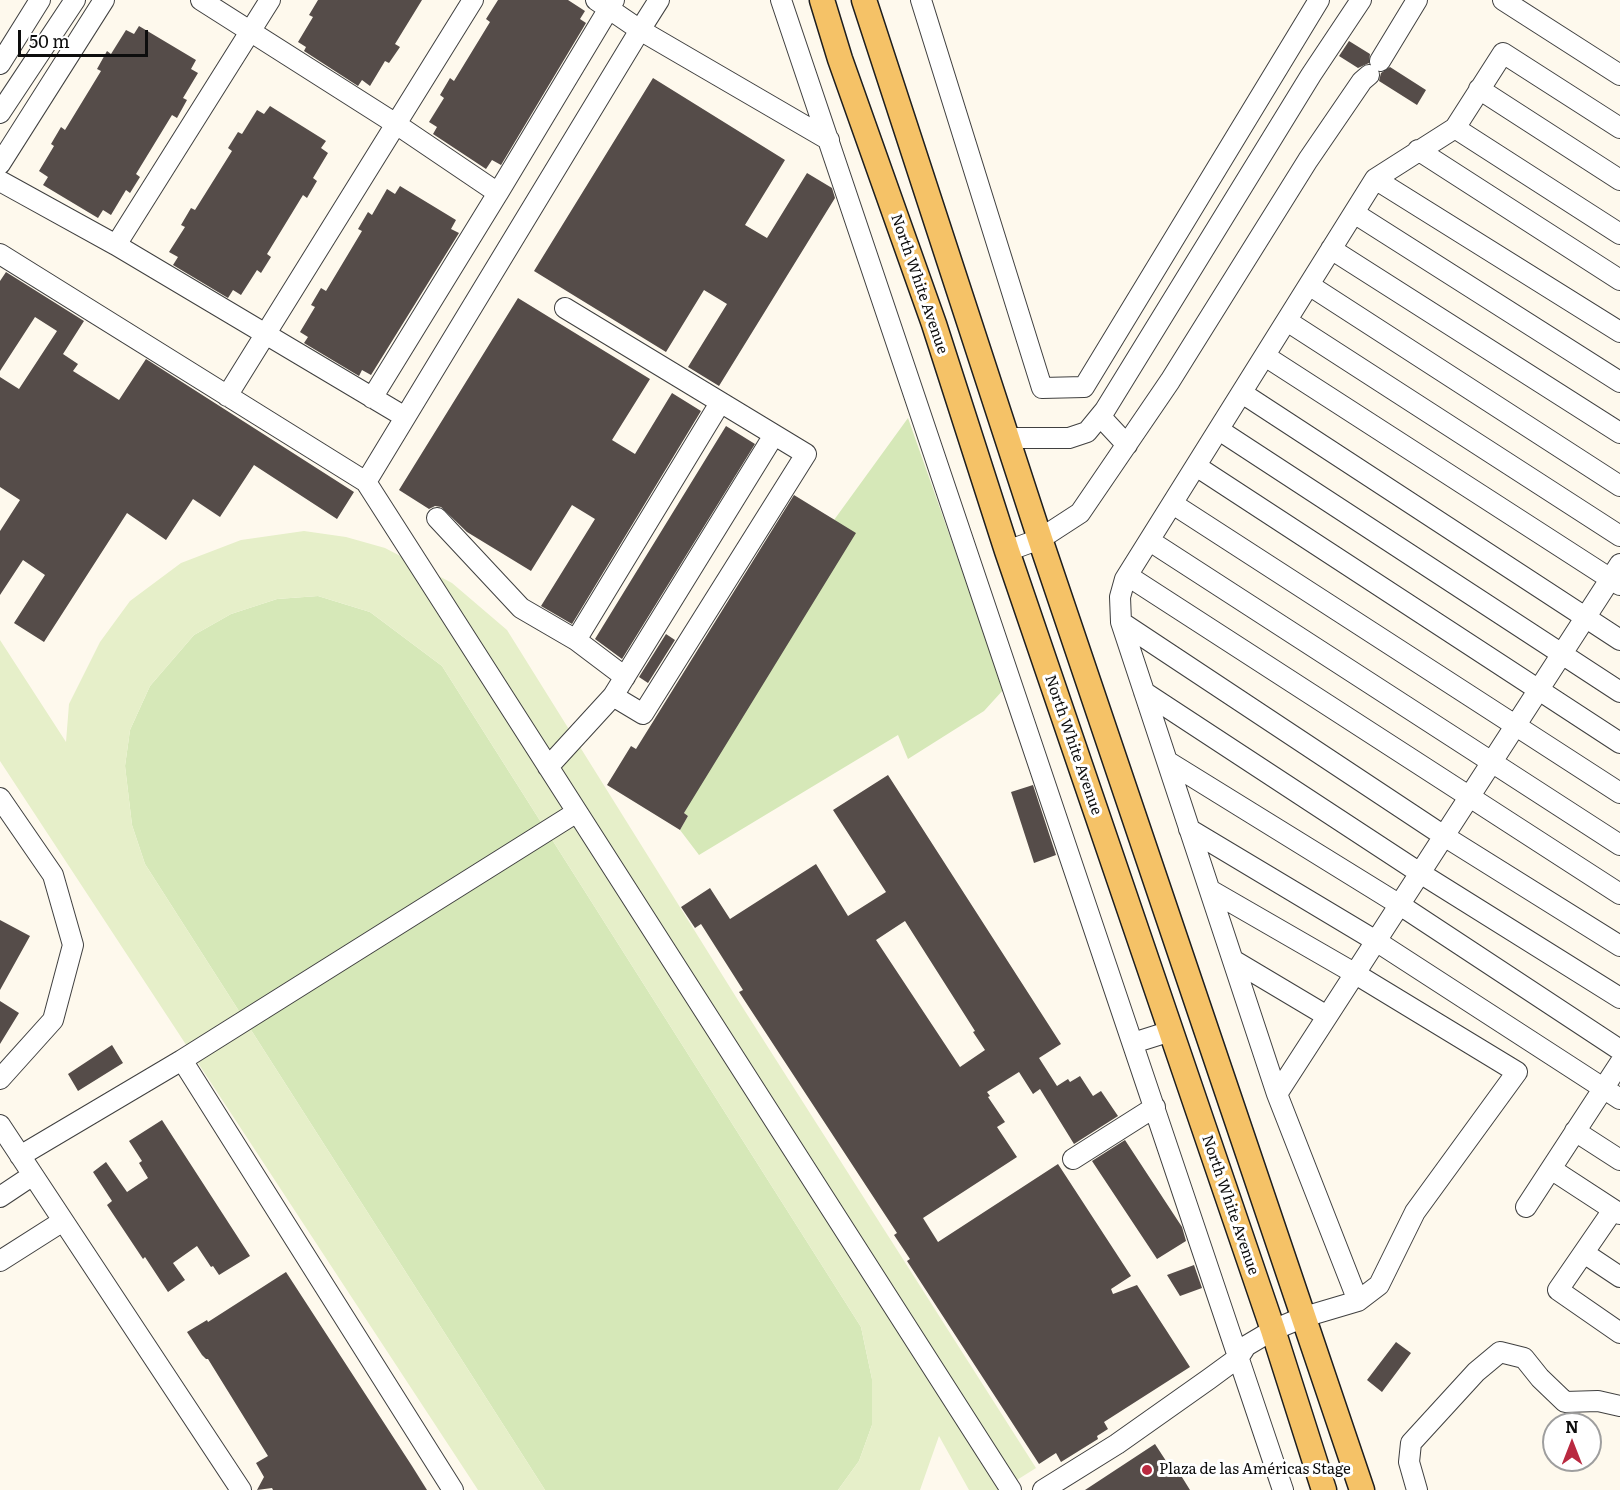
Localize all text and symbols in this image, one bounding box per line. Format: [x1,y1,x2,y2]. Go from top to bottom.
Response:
scale bar [21,18,152,56]
text: 50 m [29,27,70,54]
street label: North White Avenue [887,212,951,356]
street label: North White Avenue [1041,673,1105,817]
street label: North White Avenue [1198,1133,1262,1277]
north arrow [1542,1412,1602,1472]
text: N [1565,1414,1579,1438]
place label: Plaza de las Américas Stage [1159,1461,1351,1479]
marker: Plaza de las Américas Stage [1140,1463,1154,1477]

